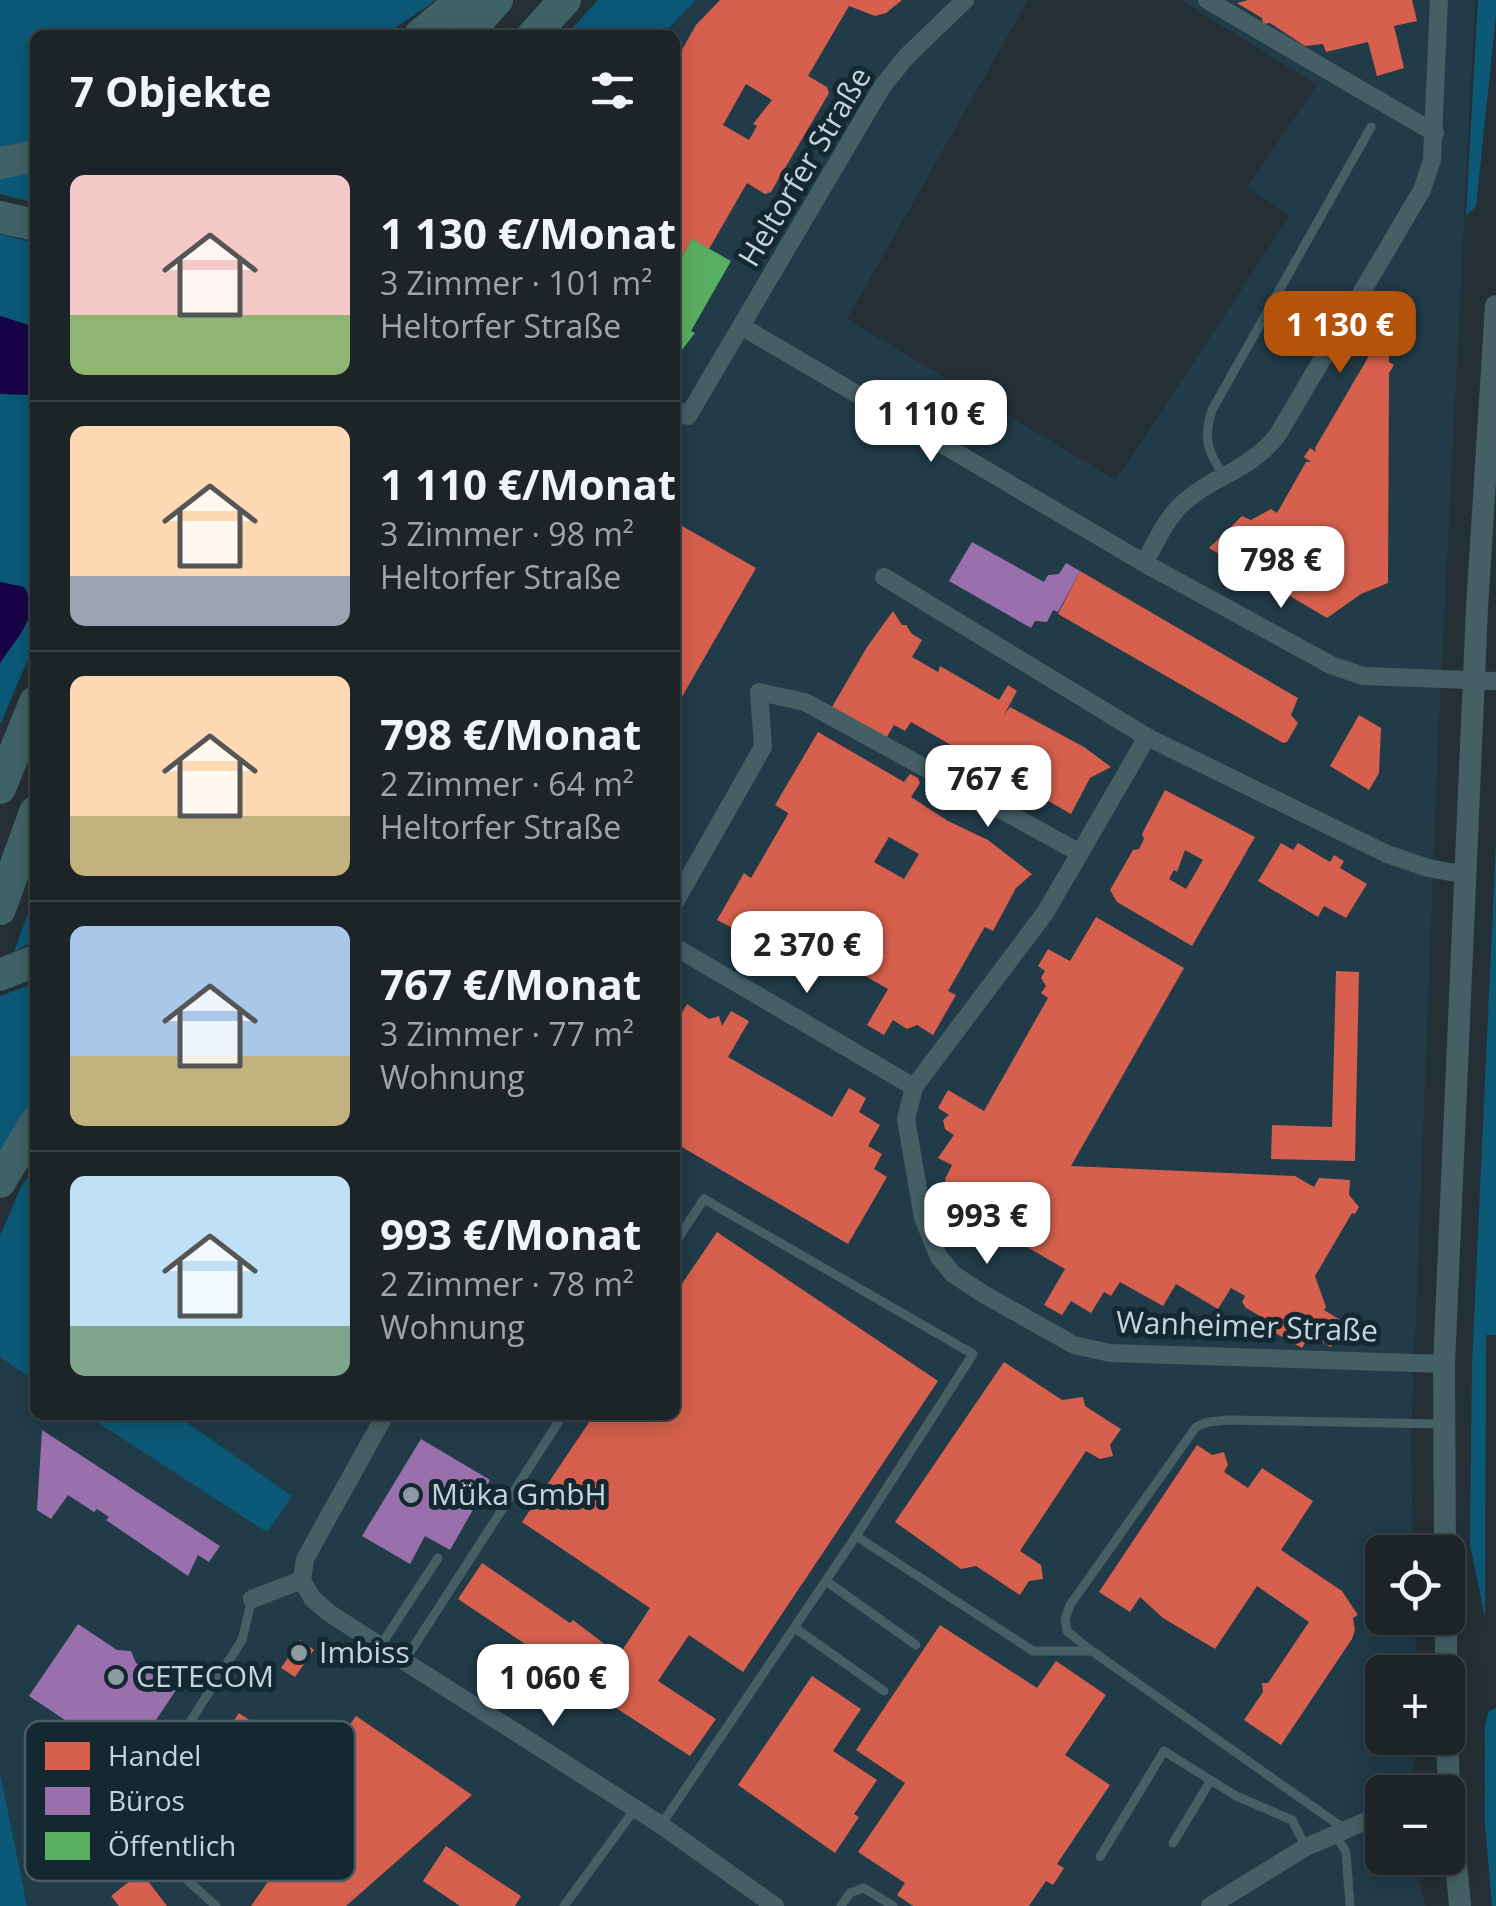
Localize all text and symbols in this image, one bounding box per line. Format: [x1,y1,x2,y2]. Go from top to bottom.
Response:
street label: Heltorfer Straße [728,59,880,274]
text: 7 Objekte [70,62,272,119]
icon: filters [585,63,640,118]
text: 1 130 €/Monat [380,204,676,261]
icon: home [150,215,270,335]
text: 3 Zimmer · 101 m² [380,261,652,304]
pin: 1 130 € [1248,291,1432,376]
text: 1 130 € [1286,302,1394,345]
text: Heltorfer Straße [380,304,621,347]
pin: 1 110 € [839,380,1023,465]
text: 1 110 € [877,391,985,434]
text: 1 110 €/Monat [380,455,676,512]
icon: home [150,466,270,586]
text: 3 Zimmer · 98 m² [380,512,634,555]
pin: 798 € [1211,526,1351,611]
text: 798 € [1240,537,1322,580]
text: Heltorfer Straße [380,555,621,598]
text: 798 €/Monat [380,705,641,762]
icon: home [150,716,270,836]
pin: 767 € [918,745,1058,830]
text: 767 € [947,756,1029,799]
text: 2 Zimmer · 64 m² [380,762,634,805]
text: Heltorfer Straße [380,805,621,848]
pin: 2 370 € [715,911,899,996]
text: 2 370 € [753,922,861,965]
text: 767 €/Monat [380,955,641,1012]
icon: home [150,966,270,1086]
text: 3 Zimmer · 77 m² [380,1012,634,1055]
text: Wohnung [380,1055,525,1098]
pin: 993 € [917,1182,1057,1267]
text: 993 € [946,1193,1028,1236]
text: 993 €/Monat [380,1205,641,1262]
icon: home [150,1216,270,1336]
text: 2 Zimmer · 78 m² [380,1262,634,1305]
street label: Wanheimer Straße [1115,1300,1379,1351]
text: Wohnung [380,1305,525,1348]
place label: Müka GmbH [431,1473,607,1514]
marker: Müka GmbH [400,1484,422,1506]
map controls [1365,1535,1465,1875]
button: locate [1365,1535,1465,1635]
place label: Imbiss [319,1631,410,1672]
marker: Imbiss [288,1642,310,1664]
pin: 1 060 € [461,1644,645,1729]
place label: CETECOM [136,1655,274,1696]
text: 1 060 € [499,1655,607,1698]
button: + [1365,1655,1465,1755]
marker: CETECOM [105,1666,127,1688]
legend [25,1721,355,1881]
text: Handel [108,1736,201,1774]
button: − [1365,1775,1465,1875]
text: Büros [108,1781,185,1819]
text: Öffentlich [108,1826,236,1864]

